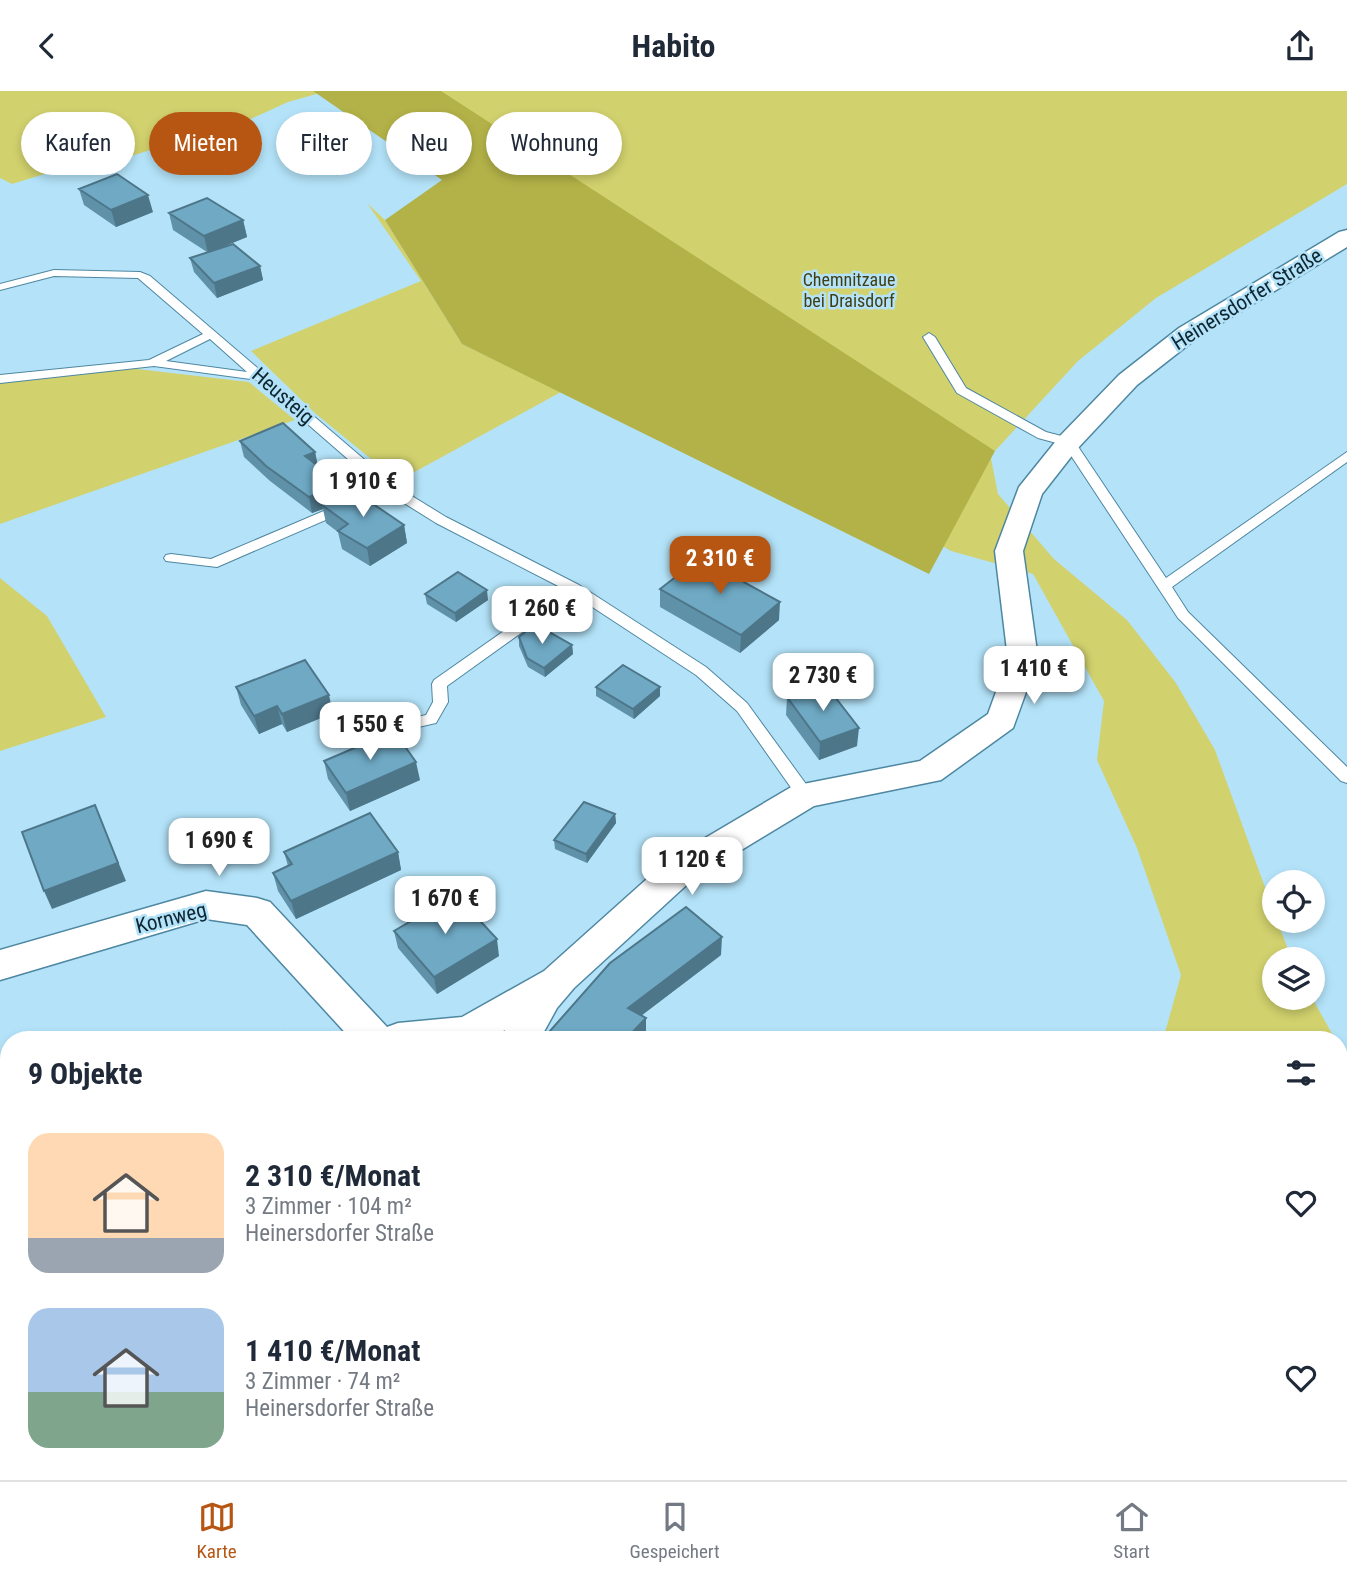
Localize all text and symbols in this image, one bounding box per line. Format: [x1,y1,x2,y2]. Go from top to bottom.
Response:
icon: back [28,27,66,65]
text: Habito [632,27,715,65]
icon: share [1281,27,1319,65]
chip: Kaufen [21,112,135,175]
chip: Mieten [149,112,262,175]
chip: Filter [276,112,372,175]
chip: Neu [386,112,472,175]
chip: Wohnung [486,112,622,175]
street label: Heinersdorfer Straße [1167,243,1327,355]
park label: Chemnitzaue bei Draisdorf [803,269,895,311]
street label: Heusteig [247,363,319,429]
pin: 1 910 € [298,459,428,519]
text: 1 910 € [329,468,397,495]
pin: 2 310 € [655,537,785,596]
text: 2 310 € [686,545,754,572]
pin: 1 260 € [477,587,607,646]
text: 1 260 € [508,595,576,622]
pin: 1 410 € [969,647,1099,706]
pin: 2 730 € [758,653,888,713]
text: 1 410 € [1000,655,1068,682]
text: 2 730 € [789,662,857,689]
pin: 1 550 € [305,703,435,762]
text: 1 550 € [336,711,404,738]
pin: 1 690 € [154,819,284,878]
text: 1 690 € [185,827,253,854]
pin: 1 120 € [627,837,757,897]
text: 1 120 € [658,846,726,873]
map controls [1262,870,1325,1010]
button: locate [1262,870,1325,933]
pin: 1 670 € [380,877,510,936]
text: 1 670 € [411,885,479,912]
street label: Kornweg [133,898,209,938]
button: layers [1262,947,1325,1010]
icon: filters [1282,1054,1320,1092]
text: 9 Objekte [28,1056,143,1091]
text: 2 310 €/Monat [245,1158,420,1193]
icon: home [84,1161,168,1245]
icon: heart [1282,1184,1320,1222]
text: 3 Zimmer · 104 m² [245,1193,412,1220]
text: Heinersdorfer Straße [245,1220,434,1247]
text: 1 410 €/Monat [245,1333,420,1368]
icon: home [84,1336,168,1420]
icon: heart [1282,1359,1320,1397]
text: 3 Zimmer · 74 m² [245,1368,400,1395]
text: Heinersdorfer Straße [245,1395,434,1422]
tab: Karte [196,1498,237,1563]
tab: Gespeichert [630,1498,720,1563]
tab: Start [1113,1498,1151,1563]

